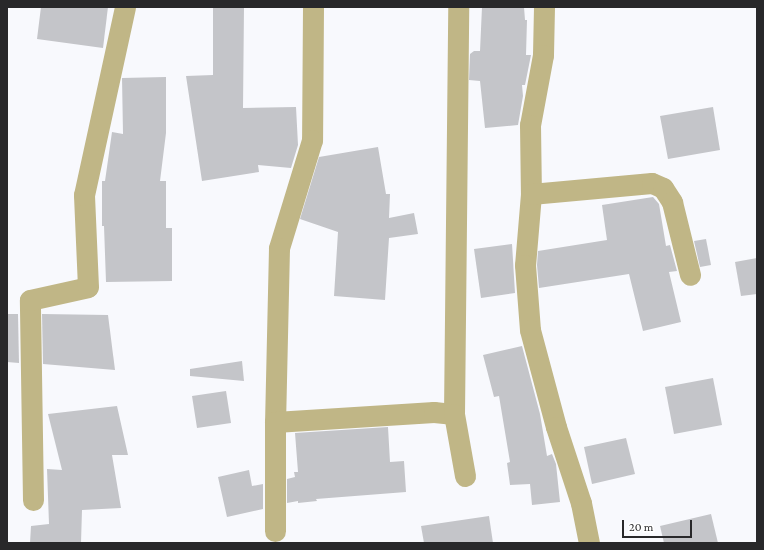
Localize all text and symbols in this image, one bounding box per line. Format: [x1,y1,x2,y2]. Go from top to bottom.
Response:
scale bar [624,512,694,538]
text: 20 m [629,520,653,534]

